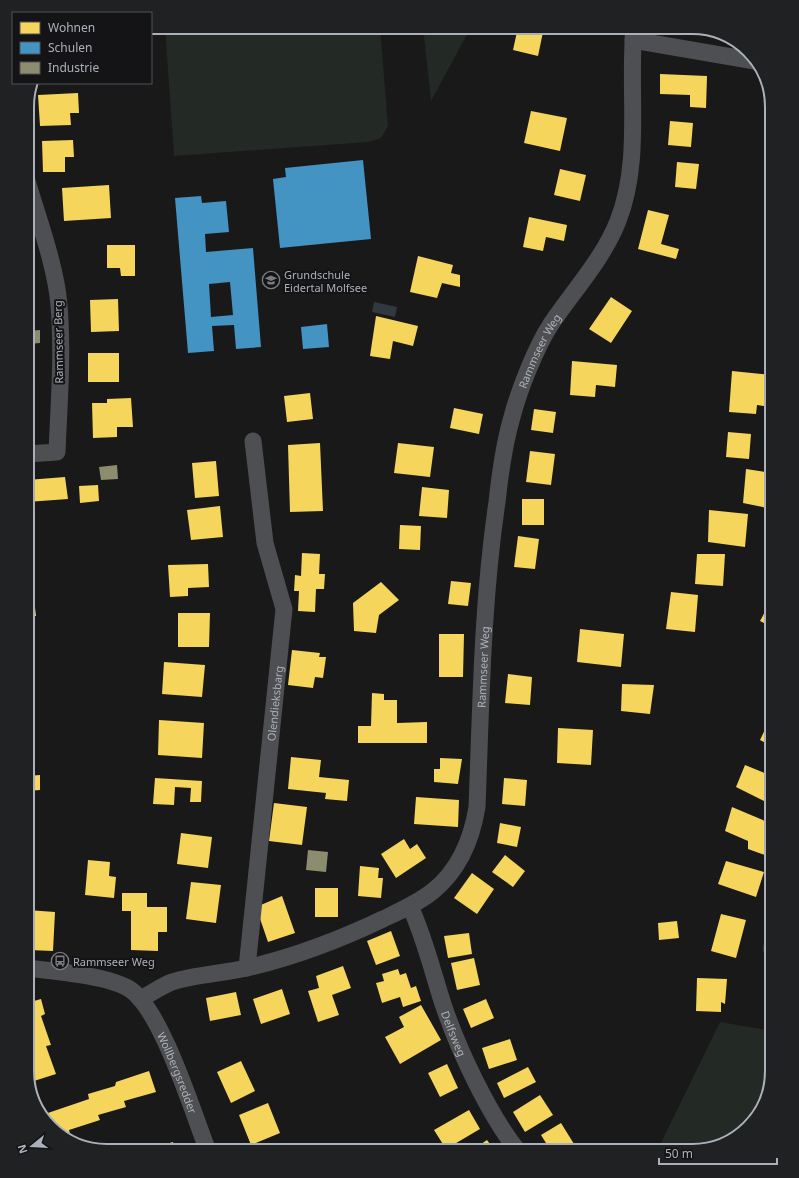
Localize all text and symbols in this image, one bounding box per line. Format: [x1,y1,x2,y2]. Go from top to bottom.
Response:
legend [12,12,152,84]
text: Wohnen [48,19,95,36]
text: Schulen [48,39,92,56]
text: Industrie [48,59,99,76]
place label: Grundschule Eidertal Molfsee [284,267,367,295]
school or university icon: Grundschule Eidertal Molfsee [261,270,281,290]
street label: Rammseer Berg [50,300,66,384]
street label: Rammseer Weg [514,310,564,390]
street label: Rammseer Weg [473,626,492,708]
street label: Olendieksbarg [263,665,286,742]
bus stop icon: Rammseer Weg [50,951,70,971]
place label: Rammseer Weg [73,954,155,969]
street label: Delfsweg [438,1008,470,1058]
street label: Wollbergsredder [154,1029,201,1116]
north arrow [12,1126,52,1166]
scale bar [659,1140,777,1166]
text: N [13,1143,31,1156]
text: 50 m [665,1145,693,1162]

